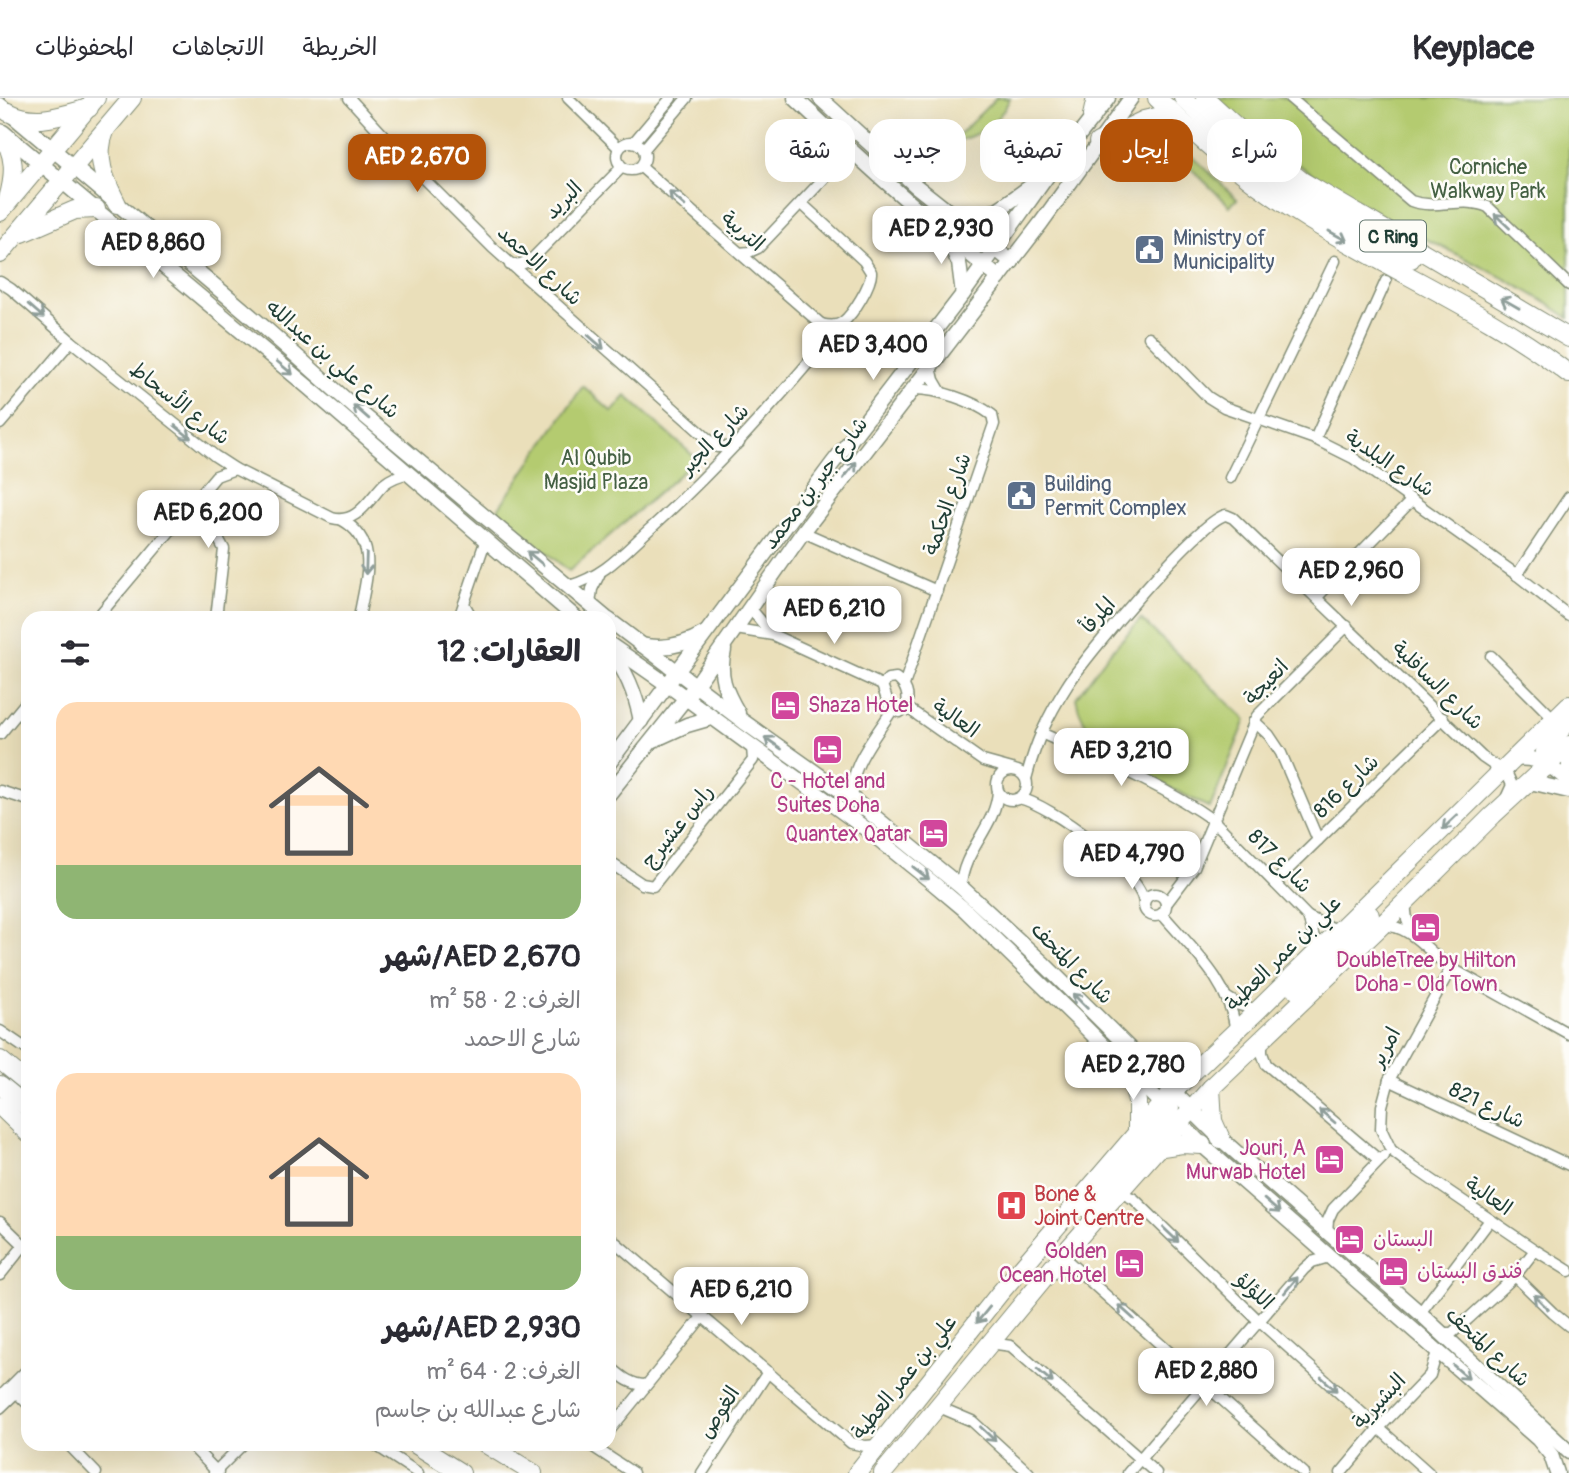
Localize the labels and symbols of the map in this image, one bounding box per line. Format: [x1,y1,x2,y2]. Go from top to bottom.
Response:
pin: AED 2,670 [337,134,497,194]
park label: Corniche Walkway Park [1430,154,1546,205]
street label: البريد [538,175,588,225]
one-way arrow [668,191,686,207]
street label: التربية [715,205,770,258]
pin: AED 2,930 [861,206,1021,266]
one-way arrow [1494,212,1511,229]
street label: شارع الاحمد [491,219,588,312]
pin: AED 8,860 [73,220,233,280]
road number: C Ring [1360,220,1426,252]
place label: Ministry of Municipality [1173,225,1275,276]
one-way arrow [1327,229,1347,243]
public building icon: Ministry of Municipality [1133,233,1167,267]
street label: شارع علي بن عبدالله [257,294,405,429]
one-way arrow [1501,296,1521,310]
one-way arrow [27,303,45,319]
pin: AED 3,400 [793,322,953,382]
one-way arrow [587,334,605,350]
street label: شارع الأسحاط [123,355,236,452]
one-way arrow [276,360,294,376]
street label: شارع الجبر [672,398,756,483]
one-way arrow [352,404,370,420]
street label: شارع جبر بن محمد [757,412,875,556]
one-way arrow [173,424,191,439]
street label: شارع البلدية [1339,424,1439,504]
park label: Al Qubib Masjid Plaza [544,445,648,496]
street label: شارع الحكمة [917,449,979,559]
one-way arrow [843,462,858,480]
place label: Building Permit Complex [1044,471,1187,522]
public building icon: Building Permit Complex [1004,479,1038,513]
pin: AED 6,200 [128,490,288,550]
pin: AED 2,960 [1271,548,1431,608]
one-way arrow [527,550,545,566]
one-way arrow [360,552,373,575]
pin: AED 6,210 [754,587,914,646]
street label: المرفأ [1075,591,1122,639]
street label: شارع السافلية [1385,635,1489,736]
street label: انعيجة [1238,654,1295,711]
hotel icon: Shaza Hotel [768,688,802,722]
place label: Shaza Hotel [808,692,914,719]
street label: العالية [927,693,984,744]
pin: AED 3,210 [1041,728,1201,788]
hotel icon: C - Hotel and Suites Doha [811,732,845,766]
one-way arrow [764,736,783,750]
street label: شارع 816 [1308,748,1386,825]
place label: C - Hotel and Suites Doha [770,768,886,819]
street label: راس عشيرج [635,779,719,874]
one-way arrow [1442,813,1459,830]
hotel icon: Quantex Qatar [917,817,951,851]
place label: Quantex Qatar [785,821,911,848]
street label: شارع 817 [1241,824,1317,900]
pin: AED 4,790 [1052,832,1212,891]
one-way arrow [911,865,929,881]
street label: علي بن عمر العطية [1220,890,1351,1021]
hotel icon: DoubleTree by Hilton Doha - Old Town [1409,911,1443,945]
street label: شارع المتحف [1024,916,1119,1011]
place label: DoubleTree by Hilton Doha - Old Town [1336,947,1516,998]
one-way arrow [1072,993,1089,1010]
street label: امرير [1363,1023,1407,1074]
pin: AED 2,780 [1053,1042,1213,1102]
street label: شارع 821 [1444,1076,1529,1136]
one-way arrow [1319,1108,1337,1124]
place label: Jouri, A Murwab Hotel [1186,1135,1306,1186]
hotel icon: Jouri, A Murwab Hotel [1312,1143,1346,1177]
street label: العالية [1460,1171,1517,1222]
place label: Bone & Joint Centre [1034,1181,1145,1232]
hospital icon: Bone & Joint Centre [994,1189,1028,1223]
one-way arrow [1262,1198,1280,1214]
hotel icon: البستان [1333,1222,1367,1256]
place label: البستان [1373,1226,1433,1253]
one-way arrow [1162,1227,1179,1244]
place label: Golden Ocean Hotel [999,1238,1107,1289]
hotel icon: Golden Ocean Hotel [1113,1246,1147,1280]
hotel icon: فندق البستان [1377,1254,1411,1288]
place label: فندق البستان [1417,1258,1523,1285]
street label: اللؤلؤ [1229,1266,1279,1316]
pin: AED 6,210 [661,1268,821,1327]
one-way arrow [1283,1276,1299,1294]
one-way arrow [1533,1293,1550,1310]
street label: شارع المتحف [1439,1301,1536,1394]
one-way arrow [1117,1304,1135,1320]
one-way arrow [975,1305,990,1323]
street label: علي بن عمر العطية [846,1309,967,1449]
pin: AED 2,880 [1126,1348,1286,1408]
one-way arrow [1452,1364,1470,1380]
one-way arrow [1035,1368,1053,1384]
street label: البشيرية [1347,1368,1412,1435]
one-way arrow [1320,1376,1338,1392]
street label: الغوص [693,1381,746,1444]
one-way arrow [979,1426,997,1442]

